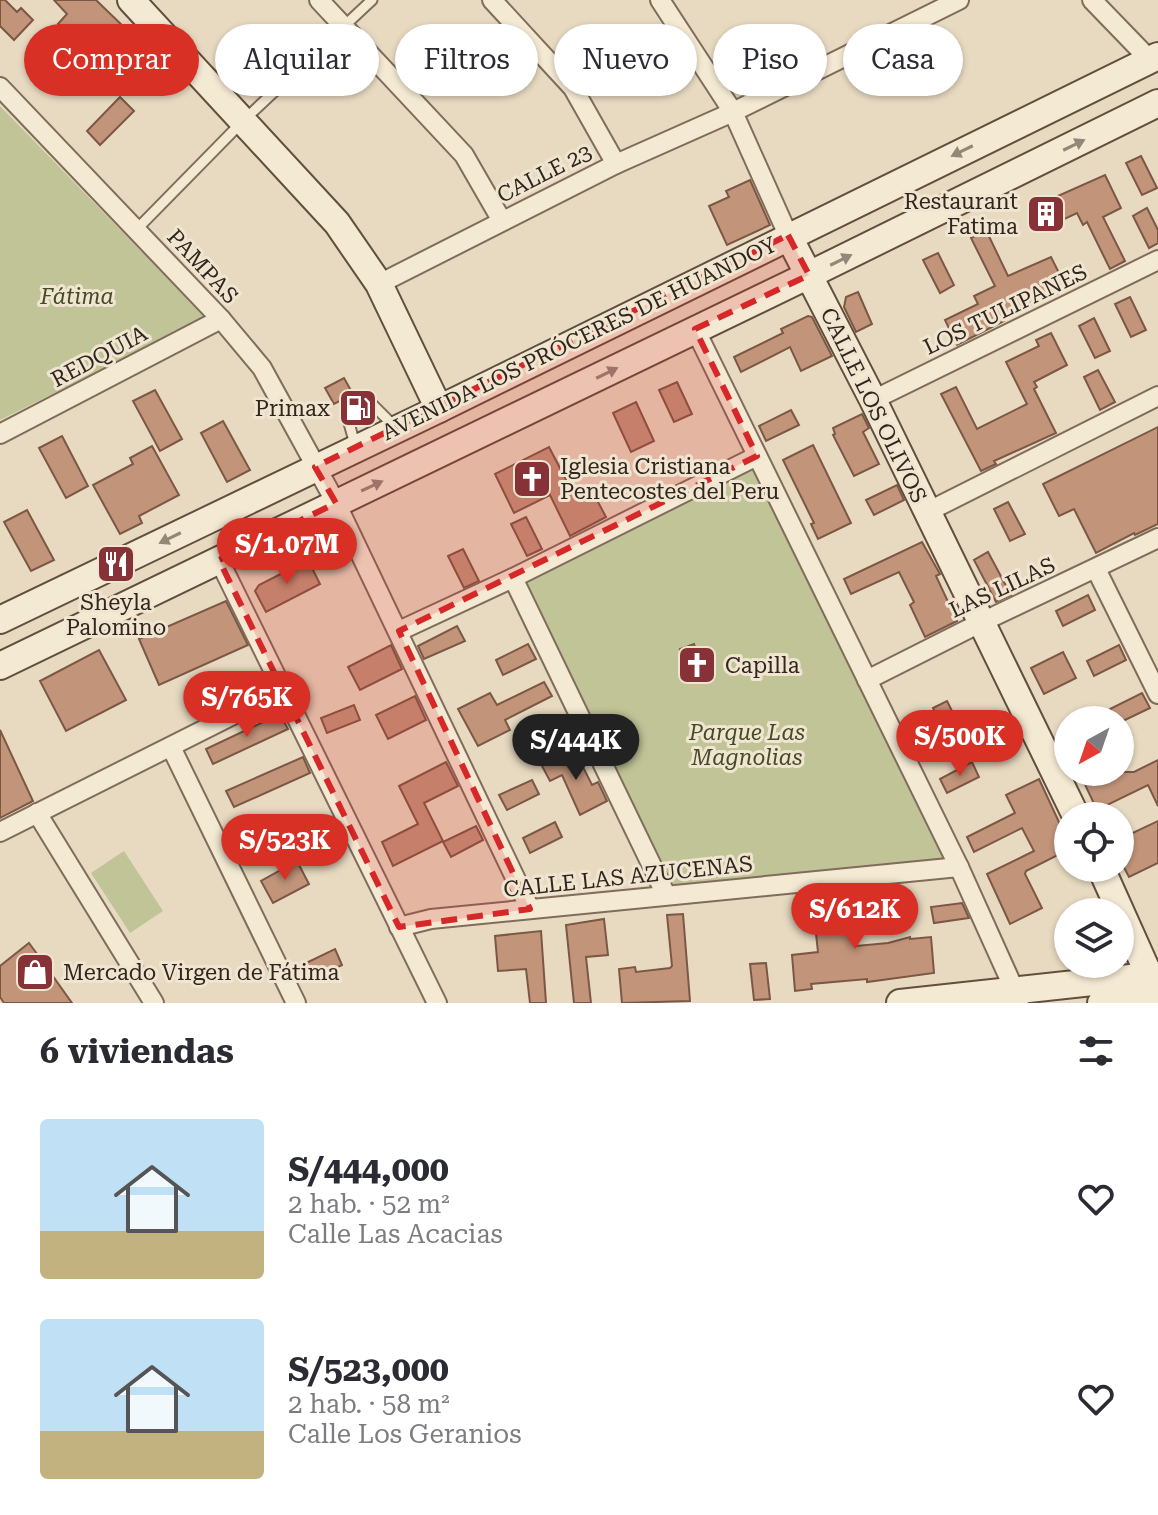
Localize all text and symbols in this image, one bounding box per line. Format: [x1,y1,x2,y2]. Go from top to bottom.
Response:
chip: Comprar [24,24,199,96]
chip: Alquilar [215,24,379,96]
chip: Filtros [395,24,538,96]
chip: Nuevo [554,24,697,96]
chip: Piso [713,24,827,96]
chip: Casa [843,24,963,96]
one-way arrow [1062,138,1085,151]
street label: CALLE 23 [493,139,596,208]
one-way arrow [950,144,973,158]
place label: Restaurant Fatima [904,189,1018,239]
building icon: Restaurant Fatima [1025,193,1067,235]
street label: PAMPAS [162,224,243,309]
street label: AVENIDA LOS PRÓCERES DE HUANDOY [377,230,781,445]
one-way arrow [829,253,852,267]
street label: LOS TULIPANES [919,259,1091,360]
park label: Fátima [39,284,114,309]
street label: CALLE LOS OLIVOS [815,304,932,507]
street label: REDQUIA [47,320,152,392]
one-way arrow [595,366,618,380]
fuel station icon: Primax [337,387,379,429]
place label: Primax [255,396,330,421]
place label: Iglesia Cristiana Pentecostes del Peru [560,454,780,504]
church icon: Iglesia Cristiana Pentecostes del Peru [511,458,553,500]
one-way arrow [361,479,384,493]
pin: S/1.07M [213,518,361,586]
text: S/1.07M [235,529,339,559]
one-way arrow [158,531,181,544]
restaurant icon: Sheyla Palomino [95,543,137,585]
street label: LAS LILAS [945,552,1059,623]
place label: Sheyla Palomino [66,590,166,640]
church icon: Capilla [676,644,718,686]
place label: Capilla [725,653,800,678]
pin: S/765K [182,671,312,739]
text: S/765K [201,682,293,712]
north arrow [1054,706,1134,786]
map controls [1054,706,1134,978]
pin: S/500K [895,710,1025,778]
pin: S/444K [511,714,641,782]
park label: Parque Las Magnolias [688,720,805,770]
text: S/500K [914,721,1006,751]
text: S/444K [530,725,622,755]
button: locate [1054,802,1134,882]
pin: S/523K [220,814,350,882]
text: S/523K [239,825,331,855]
street label: CALLE LAS AZUCENAS [502,851,754,902]
pin: S/612K [790,883,920,951]
text: S/612K [809,894,901,924]
button: layers [1054,898,1134,978]
shop icon: Mercado Virgen de Fátima [14,951,56,993]
place label: Mercado Virgen de Fátima [63,960,340,985]
icon: filters [1074,1029,1118,1073]
text: 6 viviendas [40,1031,234,1071]
text: S/444,000 [288,1149,449,1189]
icon: home [104,1151,200,1247]
icon: heart [1074,1177,1118,1221]
text: 2 hab. · 52 m² [288,1189,450,1219]
text: Calle Las Acacias [288,1219,503,1249]
text: S/523,000 [288,1349,449,1389]
icon: home [104,1351,200,1447]
icon: heart [1074,1377,1118,1421]
text: 2 hab. · 58 m² [288,1389,450,1419]
text: Calle Los Geranios [288,1419,522,1449]

